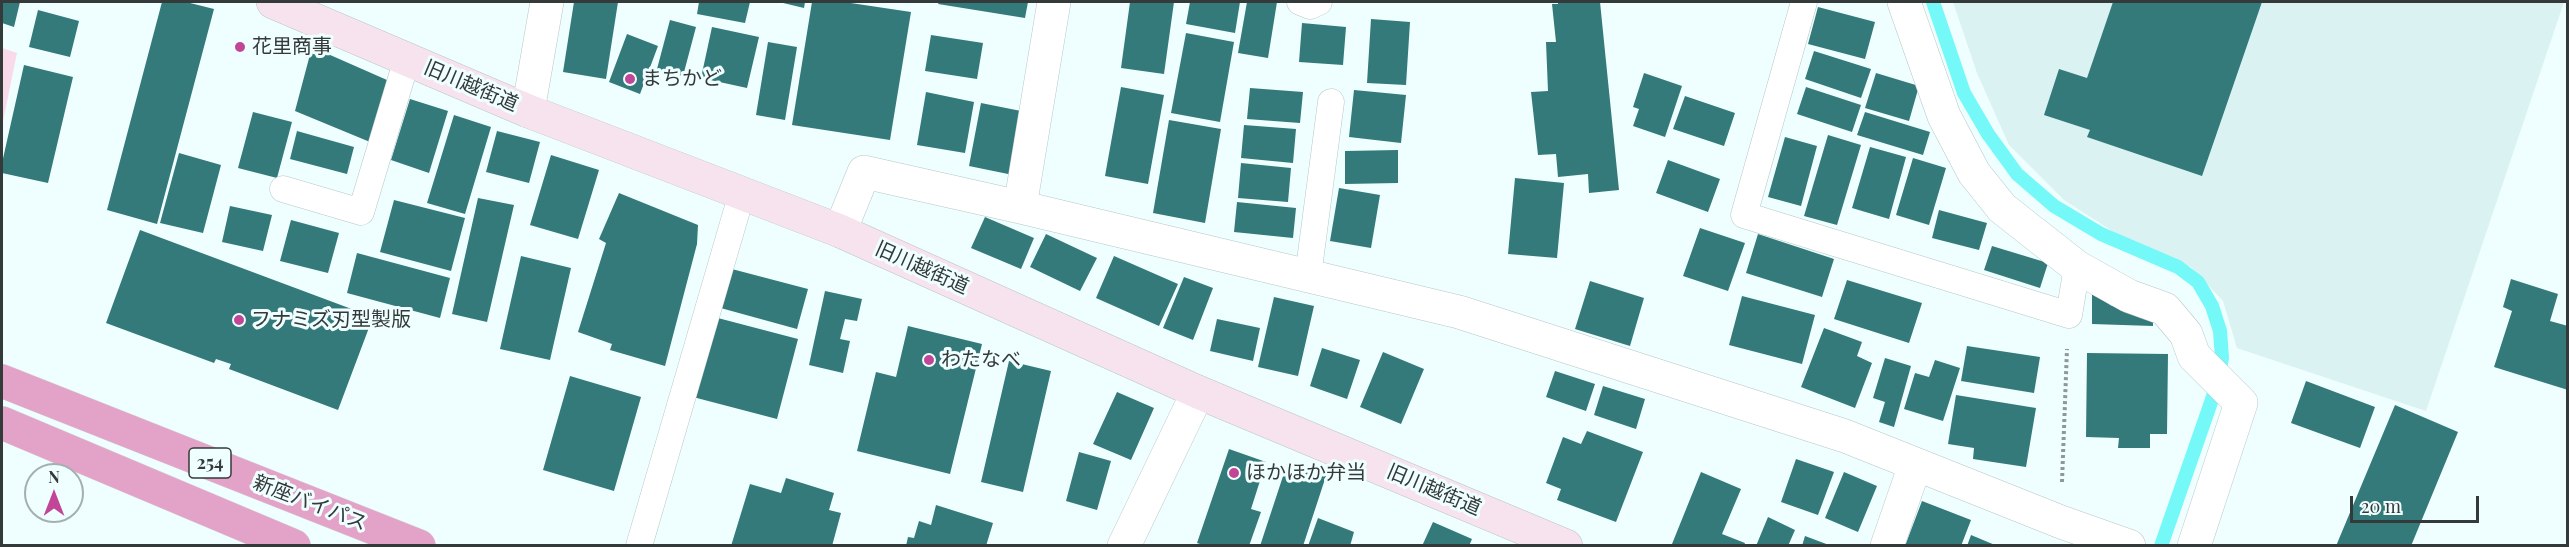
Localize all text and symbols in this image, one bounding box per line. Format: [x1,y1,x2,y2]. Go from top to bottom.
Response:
place label: 花里商事 [252,35,332,59]
marker: 花里商事 [233,40,247,54]
street label: 旧川越街道 [420,55,522,117]
place label: まちかど [642,67,722,91]
marker: まちかど [623,72,637,86]
street label: 旧川越街道 [871,237,973,299]
place label: フナミズ刃型製版 [251,308,411,332]
marker: フナミズ刃型製版 [232,313,246,327]
place label: わたなべ [941,348,1021,372]
marker: わたなべ [922,353,936,367]
road number: 254 [189,448,231,478]
street label: 旧川越街道 [1383,459,1485,521]
place label: ほかほか弁当 [1246,461,1366,485]
north arrow [24,463,84,523]
text: N [48,466,60,487]
marker: ほかほか弁当 [1227,466,1241,480]
street label: 新座バイパス [250,470,370,536]
scale bar [2353,484,2482,522]
text: 20 m [2361,494,2401,518]

